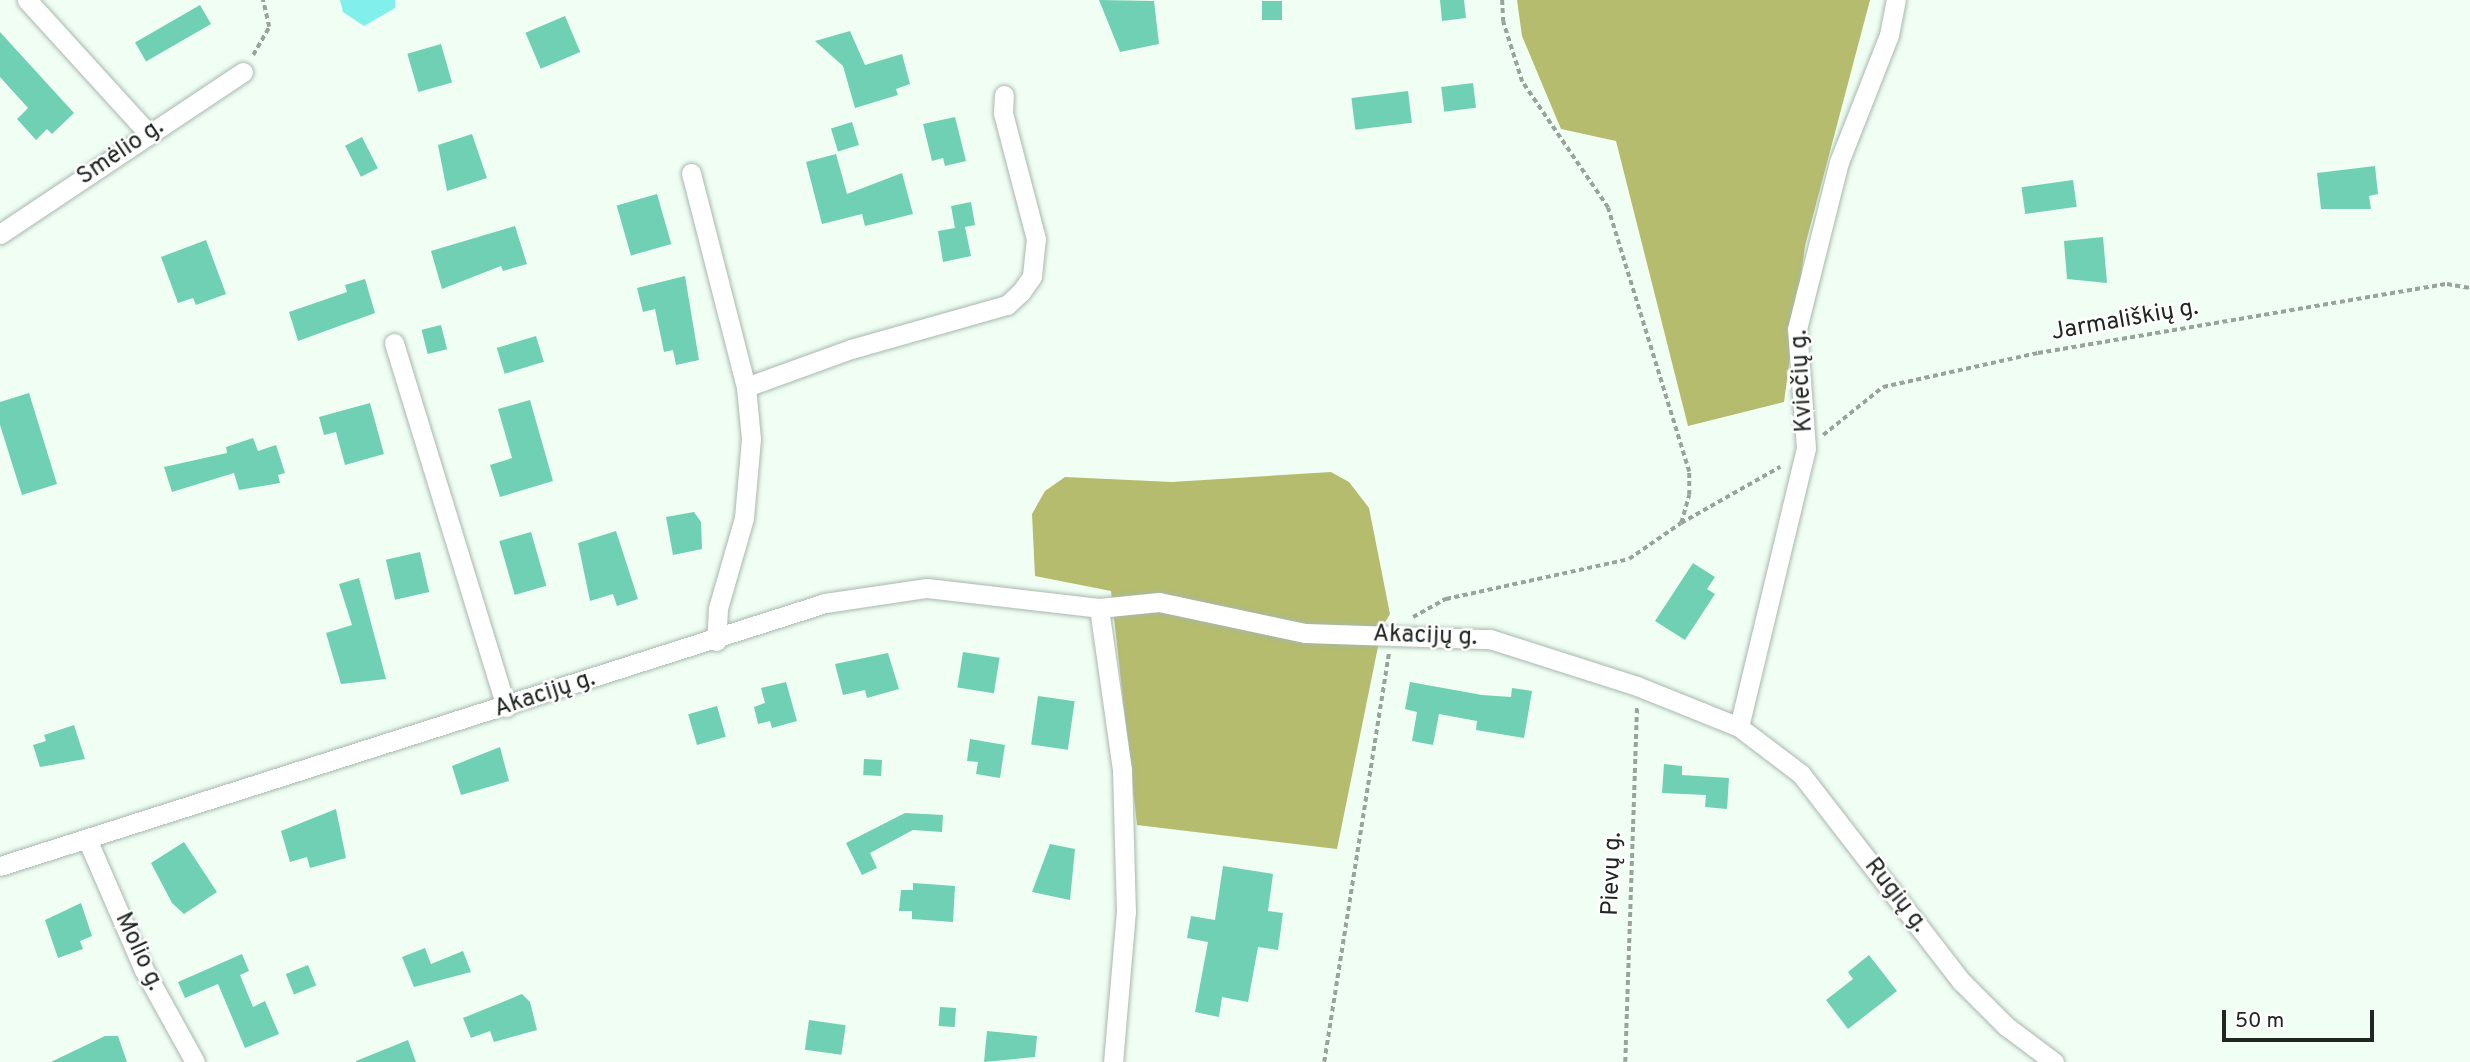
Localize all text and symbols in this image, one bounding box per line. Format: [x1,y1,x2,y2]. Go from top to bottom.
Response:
street label: Smėlio g. [72,114,170,192]
street label: Jarmališkių g. [2049,294,2201,348]
street label: Kviečių g. [1786,329,1820,433]
street label: Akacijų g. [1372,621,1478,653]
street label: Akacijų g. [491,665,599,725]
street label: Pievų g. [1597,832,1629,916]
street label: Rugių g. [1857,853,1933,939]
street label: Molio g. [107,908,169,996]
scale bar [2225,996,2377,1040]
text: 50 m [2235,1008,2284,1035]

